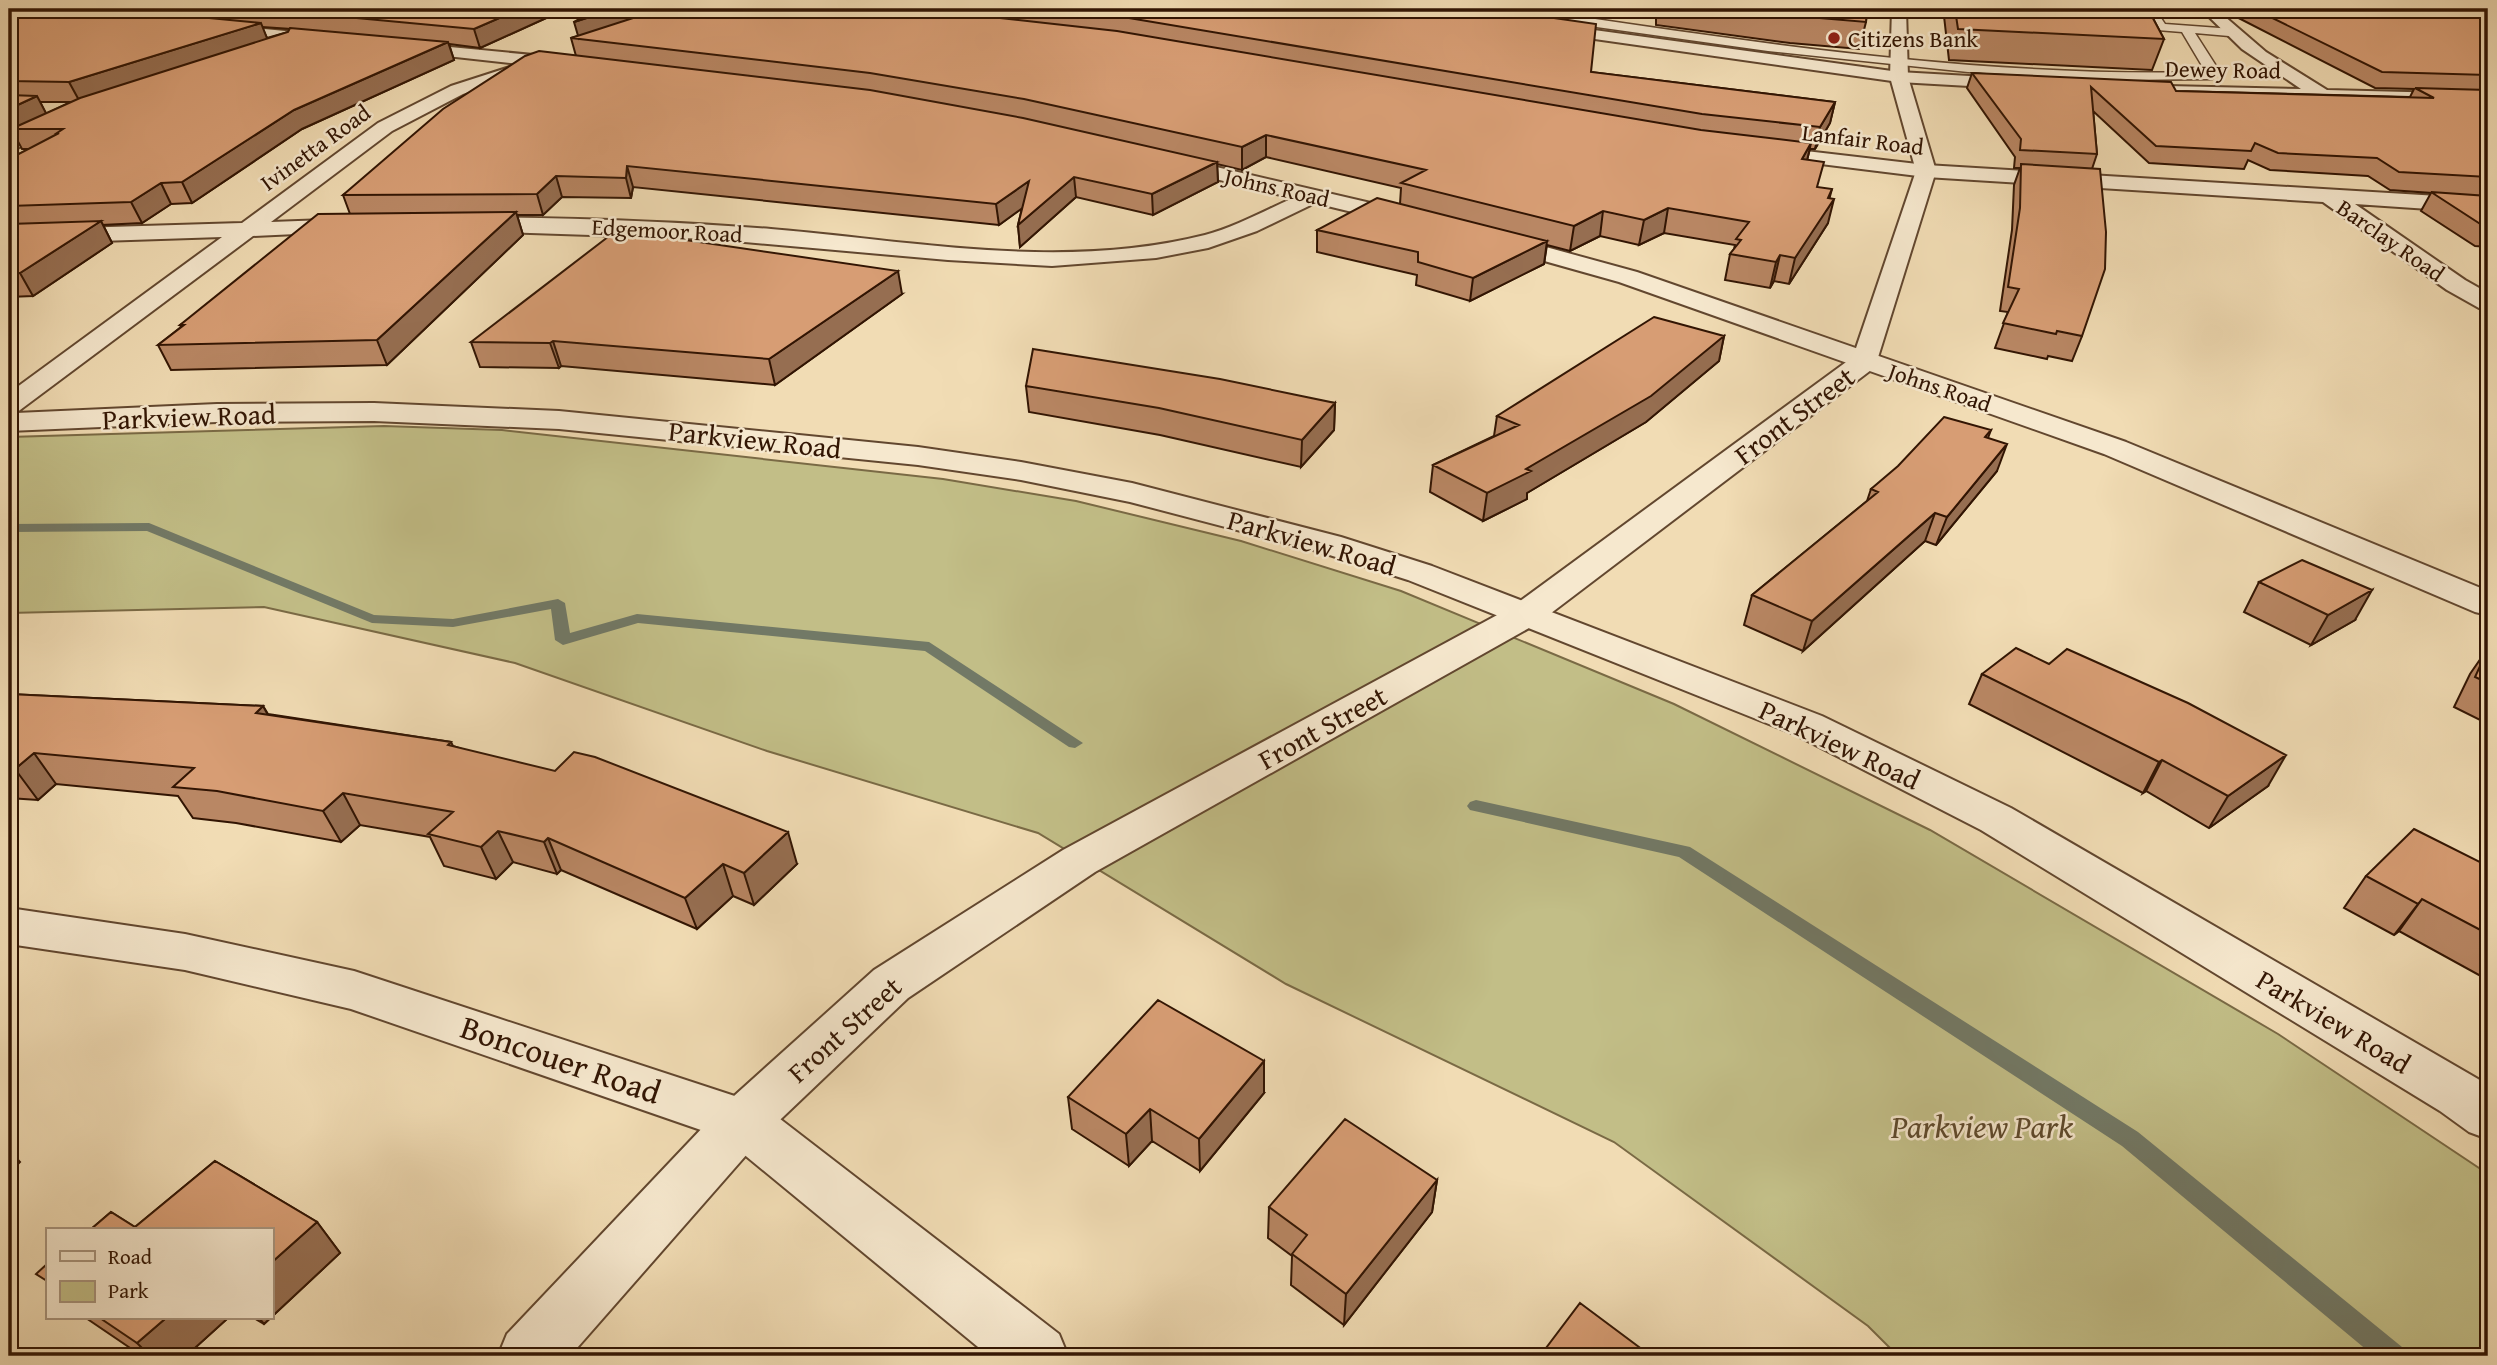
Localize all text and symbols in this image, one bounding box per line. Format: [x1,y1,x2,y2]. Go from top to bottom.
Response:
place label: Citizens Bank [1848,22,1978,55]
marker: Citizens Bank [1826,30,1842,46]
street label: Dewey Road [2165,51,2282,87]
street label: Ivinetta Road [253,95,377,198]
street label: Lanfair Road [1800,115,1926,163]
street label: Johns Road [1218,158,1334,215]
street label: Barclay Road [2330,191,2452,290]
street label: Edgemoor Road [591,210,744,250]
street label: Johns Road [1881,353,1997,420]
street label: Front Street [1725,356,1863,474]
street label: Parkview Road [102,392,277,440]
street label: Parkview Road [667,410,844,468]
street label: Parkview Road [1223,498,1401,586]
street label: Front Street [1250,675,1394,779]
street label: Parkview Road [1753,689,1927,799]
street label: Parkview Road [2249,959,2419,1083]
street label: Front Street [778,966,910,1092]
street label: Boncouer Road [454,1002,668,1116]
park label: Parkview Park [1890,1102,2074,1150]
legend [46,1228,273,1320]
text: Road [108,1241,153,1272]
text: Park [108,1275,149,1306]

